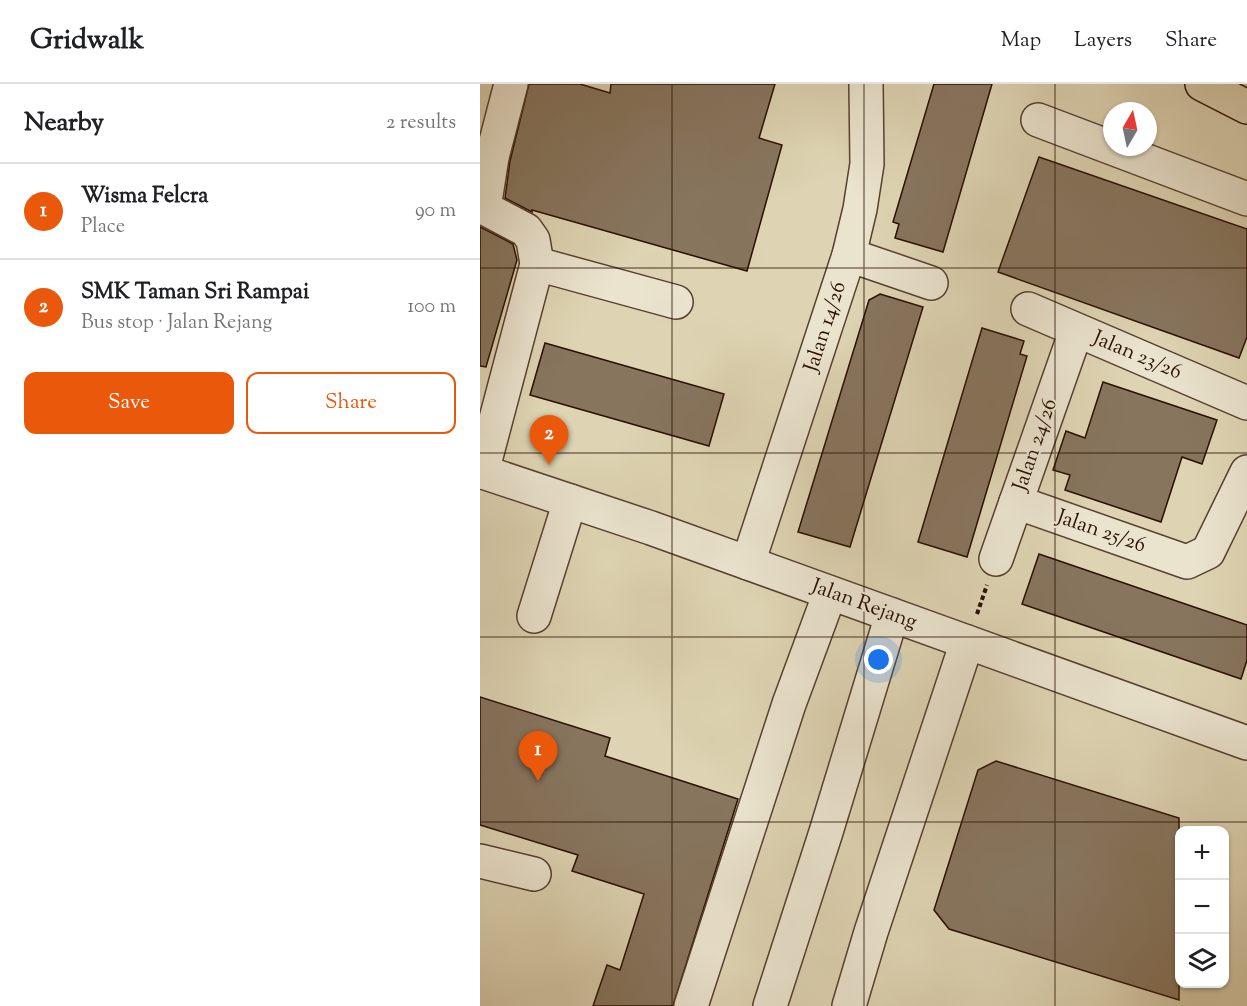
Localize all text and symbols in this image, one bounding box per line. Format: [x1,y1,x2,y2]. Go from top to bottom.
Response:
text: Gridwalk [30,21,144,61]
text: Map [1001,26,1041,56]
text: Layers [1074,26,1132,56]
text: Share [1165,26,1217,56]
north arrow [1103,102,1157,156]
text: Nearby [24,105,104,142]
text: 2 results [386,109,456,138]
text: Wisma Felcra [81,181,208,213]
text: 1 [40,197,47,226]
text: 90 m [415,197,456,226]
text: Place [81,213,125,242]
text: SMK Taman Sri Rampai [81,277,309,309]
street label: Jalan 14/26 [797,278,855,377]
text: 2 [39,293,48,322]
text: 100 m [407,293,456,322]
text: Bus stop · Jalan Rejang [81,309,272,338]
street label: Jalan 23/26 [1087,323,1186,388]
button: Save [24,372,234,434]
button: Share [246,372,456,434]
street label: Jalan 24/26 [1006,395,1066,496]
pin: 2 [530,416,568,465]
street label: Jalan 25/26 [1051,502,1150,561]
street label: Jalan Rejang [806,572,921,638]
your location [864,645,893,674]
pin: 1 [518,732,558,781]
map controls [1175,826,1229,988]
button: + [1175,826,1229,880]
button: − [1175,880,1229,934]
button: layers [1175,934,1229,988]

